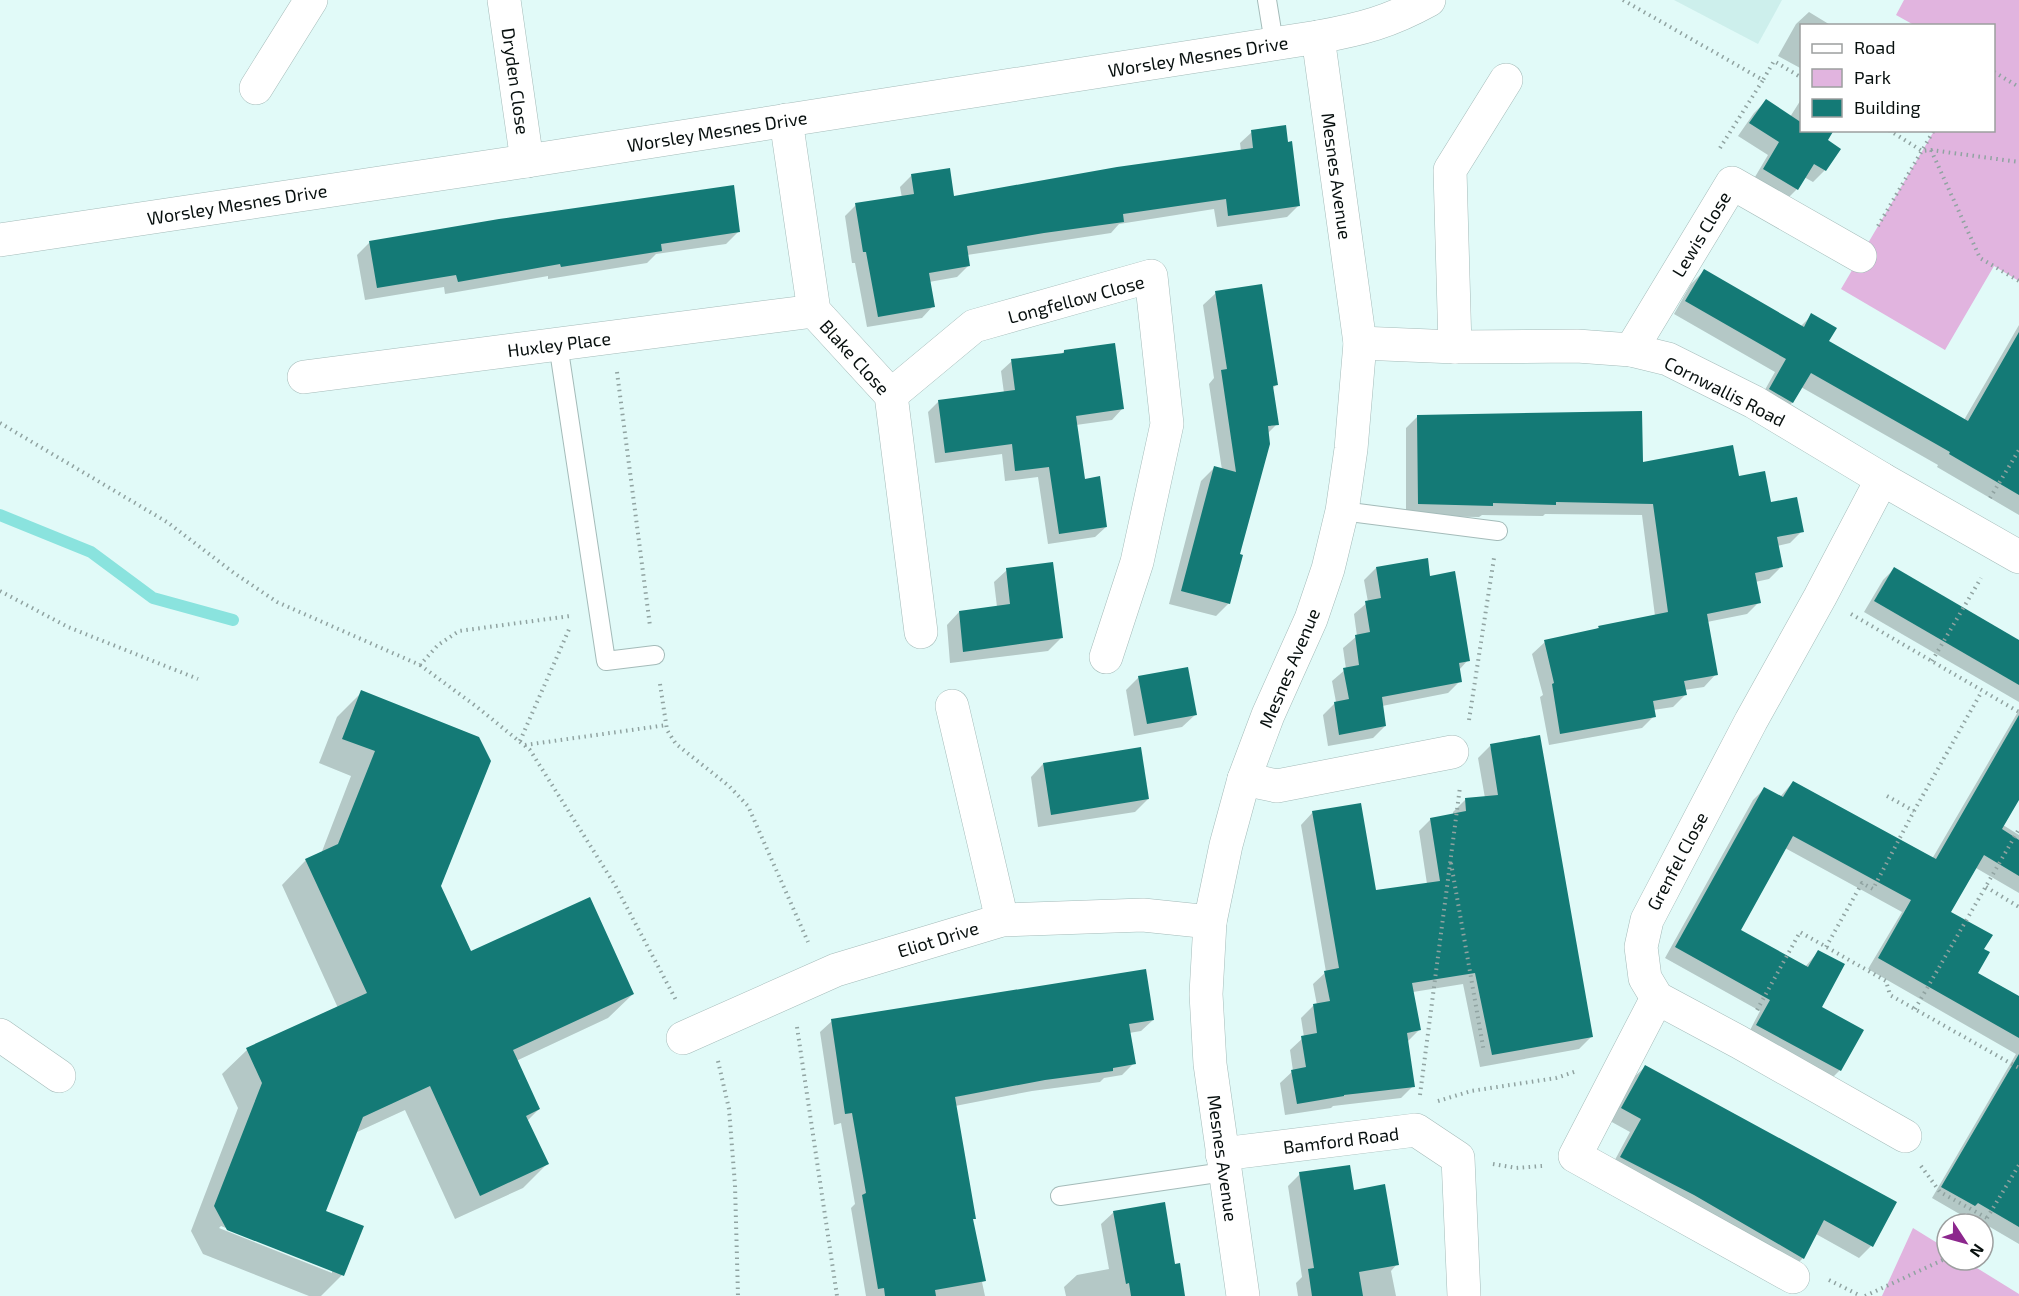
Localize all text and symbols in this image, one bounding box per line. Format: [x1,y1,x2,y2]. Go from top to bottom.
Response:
legend [1800,24,1995,132]
street label: Dryden Close [498,26,534,136]
street label: Worsley Mesnes Drive [1106,31,1290,81]
text: Road [1854,36,1895,58]
text: Park [1854,66,1891,88]
text: Building [1854,96,1921,118]
street label: Worsley Mesnes Drive [625,106,809,156]
street label: Mesnes Avenue [1317,111,1357,241]
street label: Worsley Mesnes Drive [145,179,329,229]
street label: Lewis Close [1667,187,1735,281]
street label: Longfellow Close [1005,270,1147,328]
street label: Blake Close [816,315,894,399]
street label: Huxley Place [506,327,612,361]
street label: Cornwallis Road [1661,351,1789,431]
street label: Mesnes Avenue [1254,605,1324,731]
street label: Grenfel Close [1642,808,1712,914]
street label: Eliot Drive [895,916,981,962]
street label: Mesnes Avenue [1203,1093,1243,1223]
street label: Bamford Road [1282,1122,1400,1158]
north arrow [1935,1212,1995,1272]
text: N [1966,1241,1989,1261]

